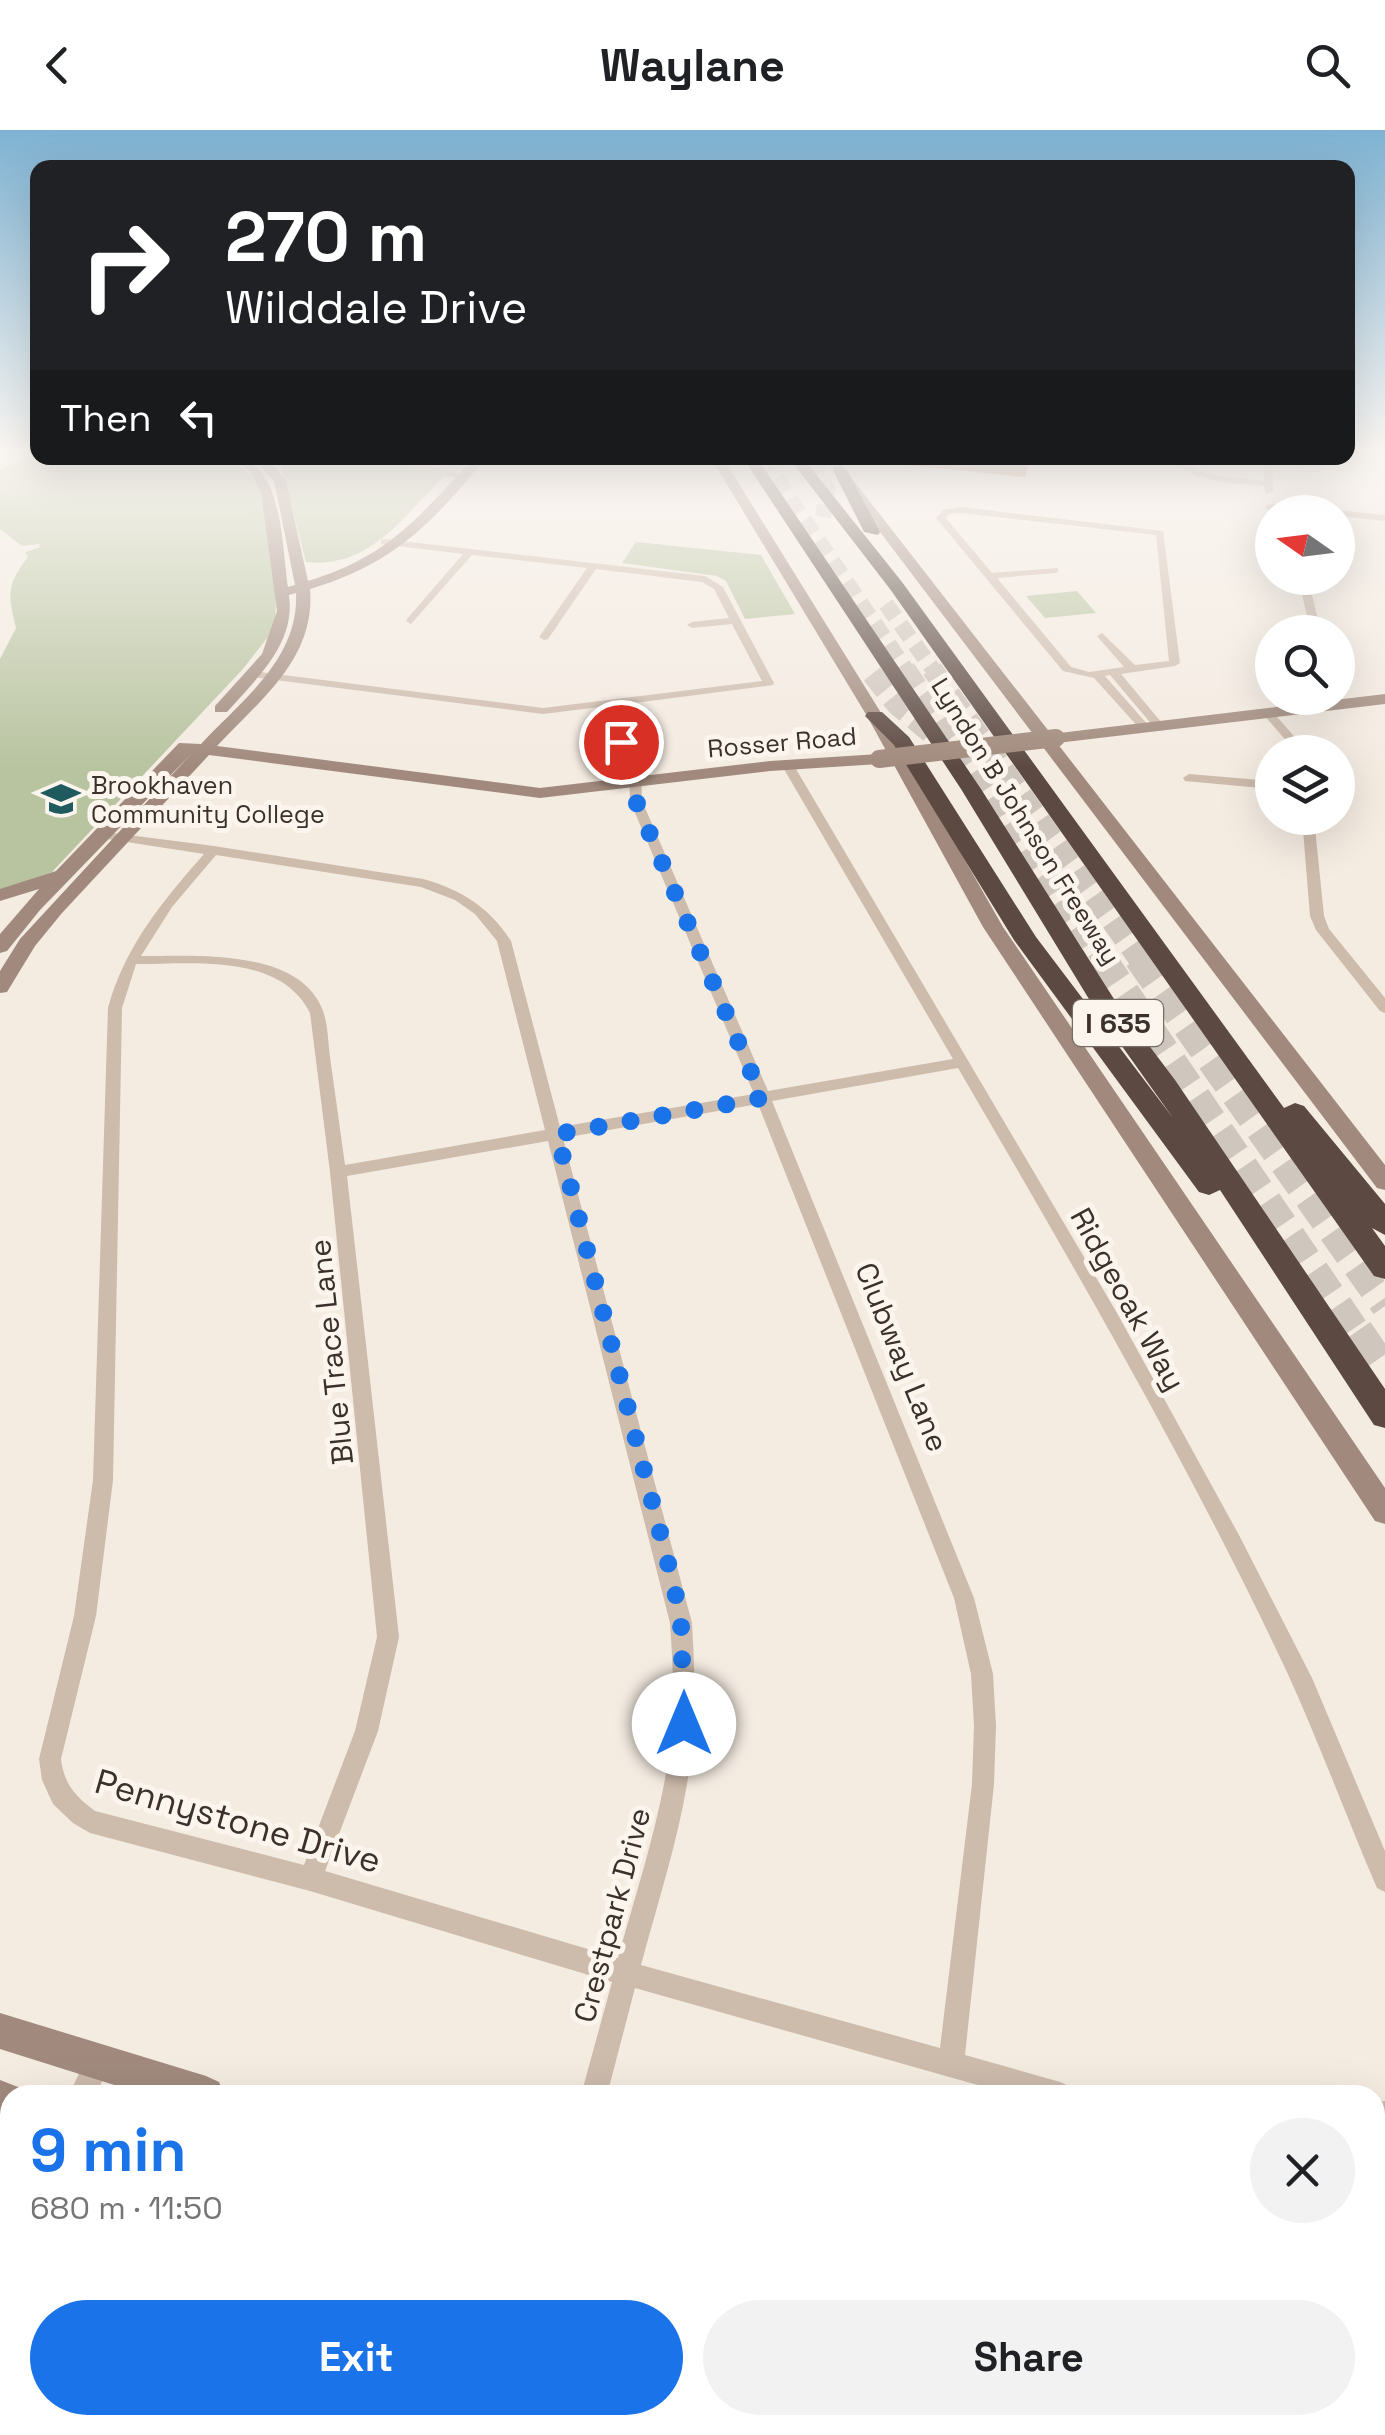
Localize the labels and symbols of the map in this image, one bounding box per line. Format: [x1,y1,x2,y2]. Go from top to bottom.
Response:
north arrow [1255,495,1355,595]
street label: Lyndon B Johnson Freeway [924,672,1128,970]
pin [579,700,664,785]
street label: Rosser Road [706,720,858,764]
place label: Brookhaven Community College [91,769,325,830]
school or university icon: Brookhaven Community College [40,778,82,820]
road number: I 635 [1073,1000,1163,1046]
street label: Ridgeoak Way [1062,1201,1194,1397]
street label: Blue Trace Lane [300,1237,362,1467]
street label: Clubway Lane [846,1257,958,1457]
position arrow [632,1672,736,1776]
street label: Pennystone Drive [90,1759,386,1883]
street label: Crestpark Drive [565,1803,659,2027]

